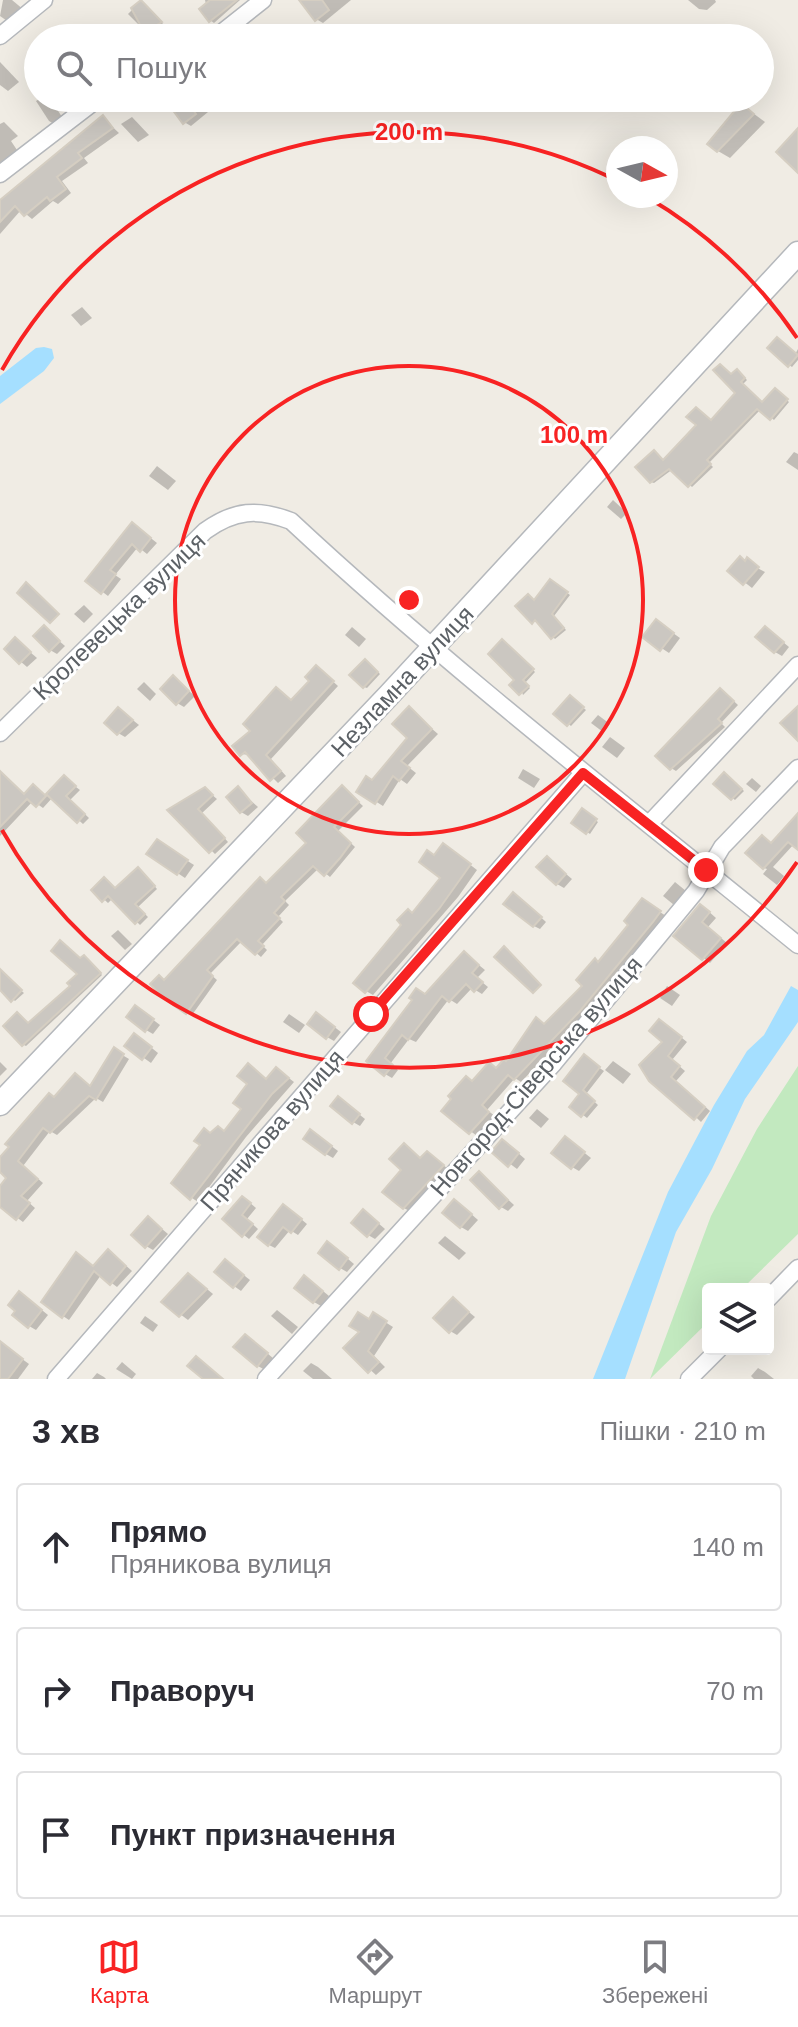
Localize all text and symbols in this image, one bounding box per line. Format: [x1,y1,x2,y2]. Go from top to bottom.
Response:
search box [24,24,774,112]
icon: search [52,46,96,90]
text: Пошук [116,51,206,84]
text: 200 m [375,118,443,145]
north arrow [606,136,678,208]
text: 100 m [540,421,608,448]
street label: Кролевецька вулиця [27,527,211,705]
centre of rings [395,586,423,614]
street label: Незламна вулиця [325,600,479,762]
route end [688,852,724,888]
street label: Новгород-Сіверська вулиця [425,951,647,1201]
route start [353,996,389,1032]
street label: Пряникова вулиця [195,1044,349,1216]
map controls [702,1283,774,1355]
button: layers [702,1283,774,1355]
text: 3 хв [32,1412,100,1450]
text: Пішки · 210 m [599,1416,766,1446]
text: Прямо [110,1515,207,1548]
icon: ahead [34,1525,78,1569]
text: 140 m [692,1532,764,1562]
text: Пряникова вулиця [110,1549,331,1579]
icon: right [34,1669,78,1713]
text: Праворуч [110,1674,255,1707]
text: 70 m [706,1676,764,1706]
icon: arrive [34,1813,78,1857]
text: Пункт призначення [110,1818,396,1851]
tab: Карта [90,1935,149,2009]
tab: Маршрут [329,1935,422,2009]
tab: Збережені [602,1935,708,2009]

